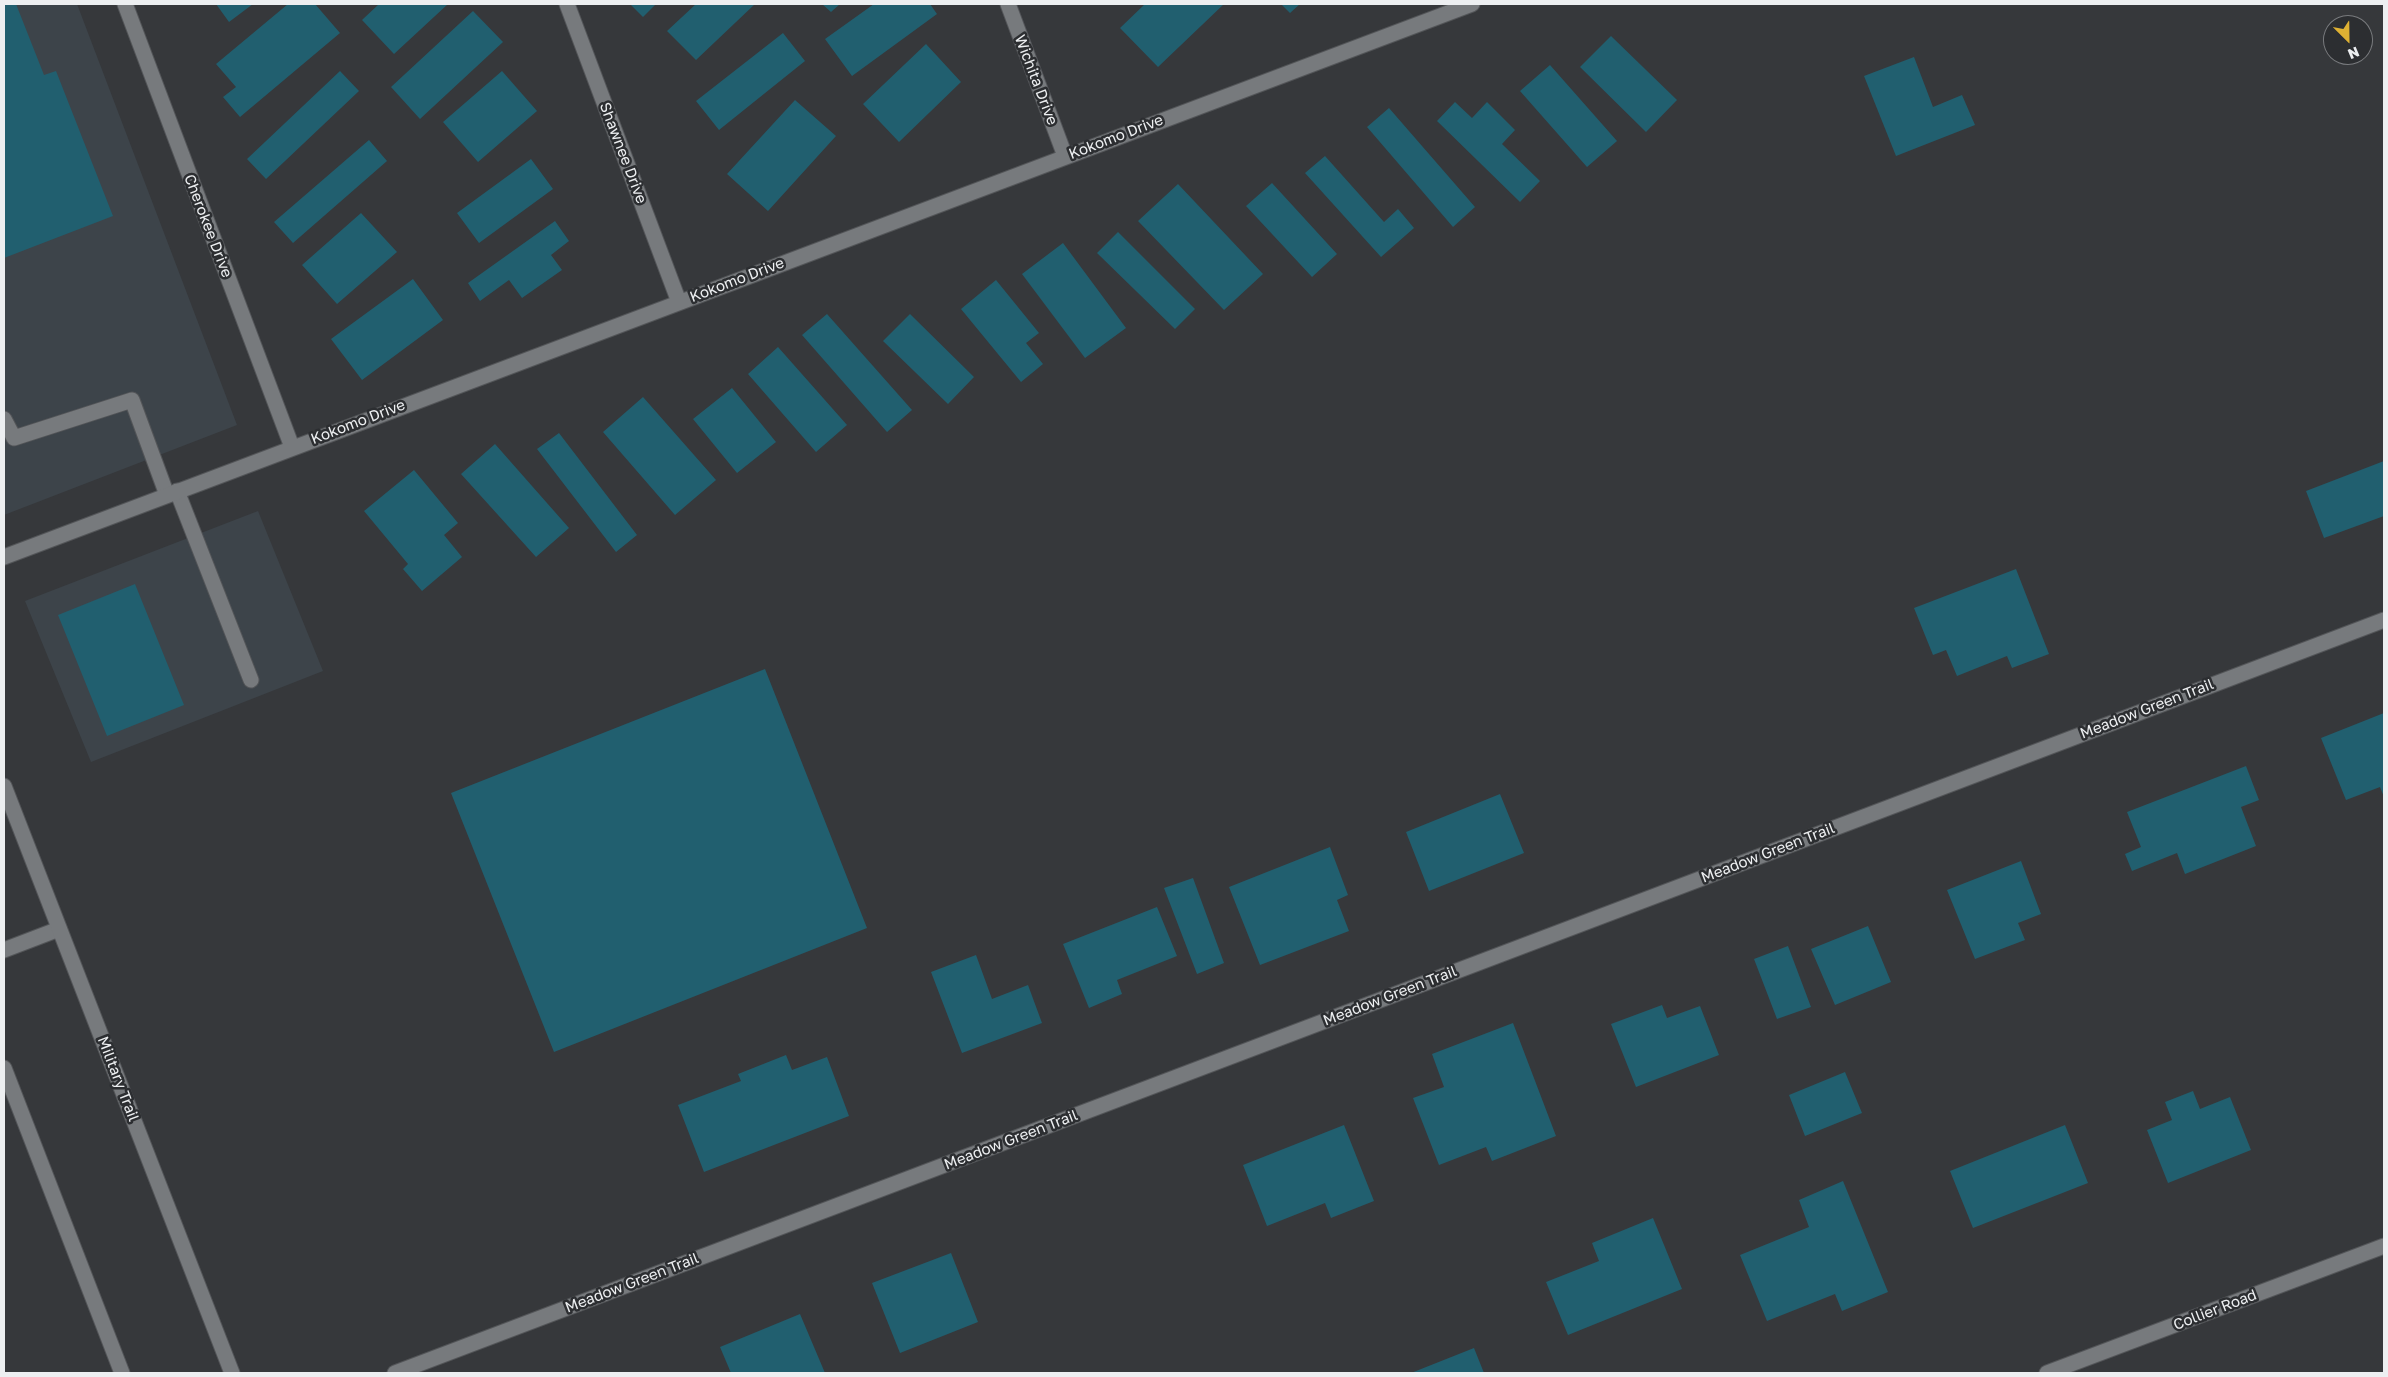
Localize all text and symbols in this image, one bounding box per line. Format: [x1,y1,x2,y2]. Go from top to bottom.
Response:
north arrow [2323,15,2373,65]
street label: Wichita Drive [1011,32,1061,128]
text: N [2345,43,2362,63]
street label: Shawnee Drive [595,100,651,206]
street label: Kokomo Drive [1066,111,1166,163]
street label: Cherokee Drive [180,172,236,280]
street label: Kokomo Drive [687,254,787,306]
street label: Kokomo Drive [308,396,408,448]
street label: Meadow Green Trail [2078,675,2216,743]
street label: Meadow Green Trail [1699,819,1837,887]
street label: Meadow Green Trail [1321,962,1459,1030]
street label: Military Trail [94,1034,142,1124]
street label: Meadow Green Trail [942,1106,1080,1174]
street label: Meadow Green Trail [563,1249,701,1317]
street label: Collier Road [2171,1286,2259,1334]

